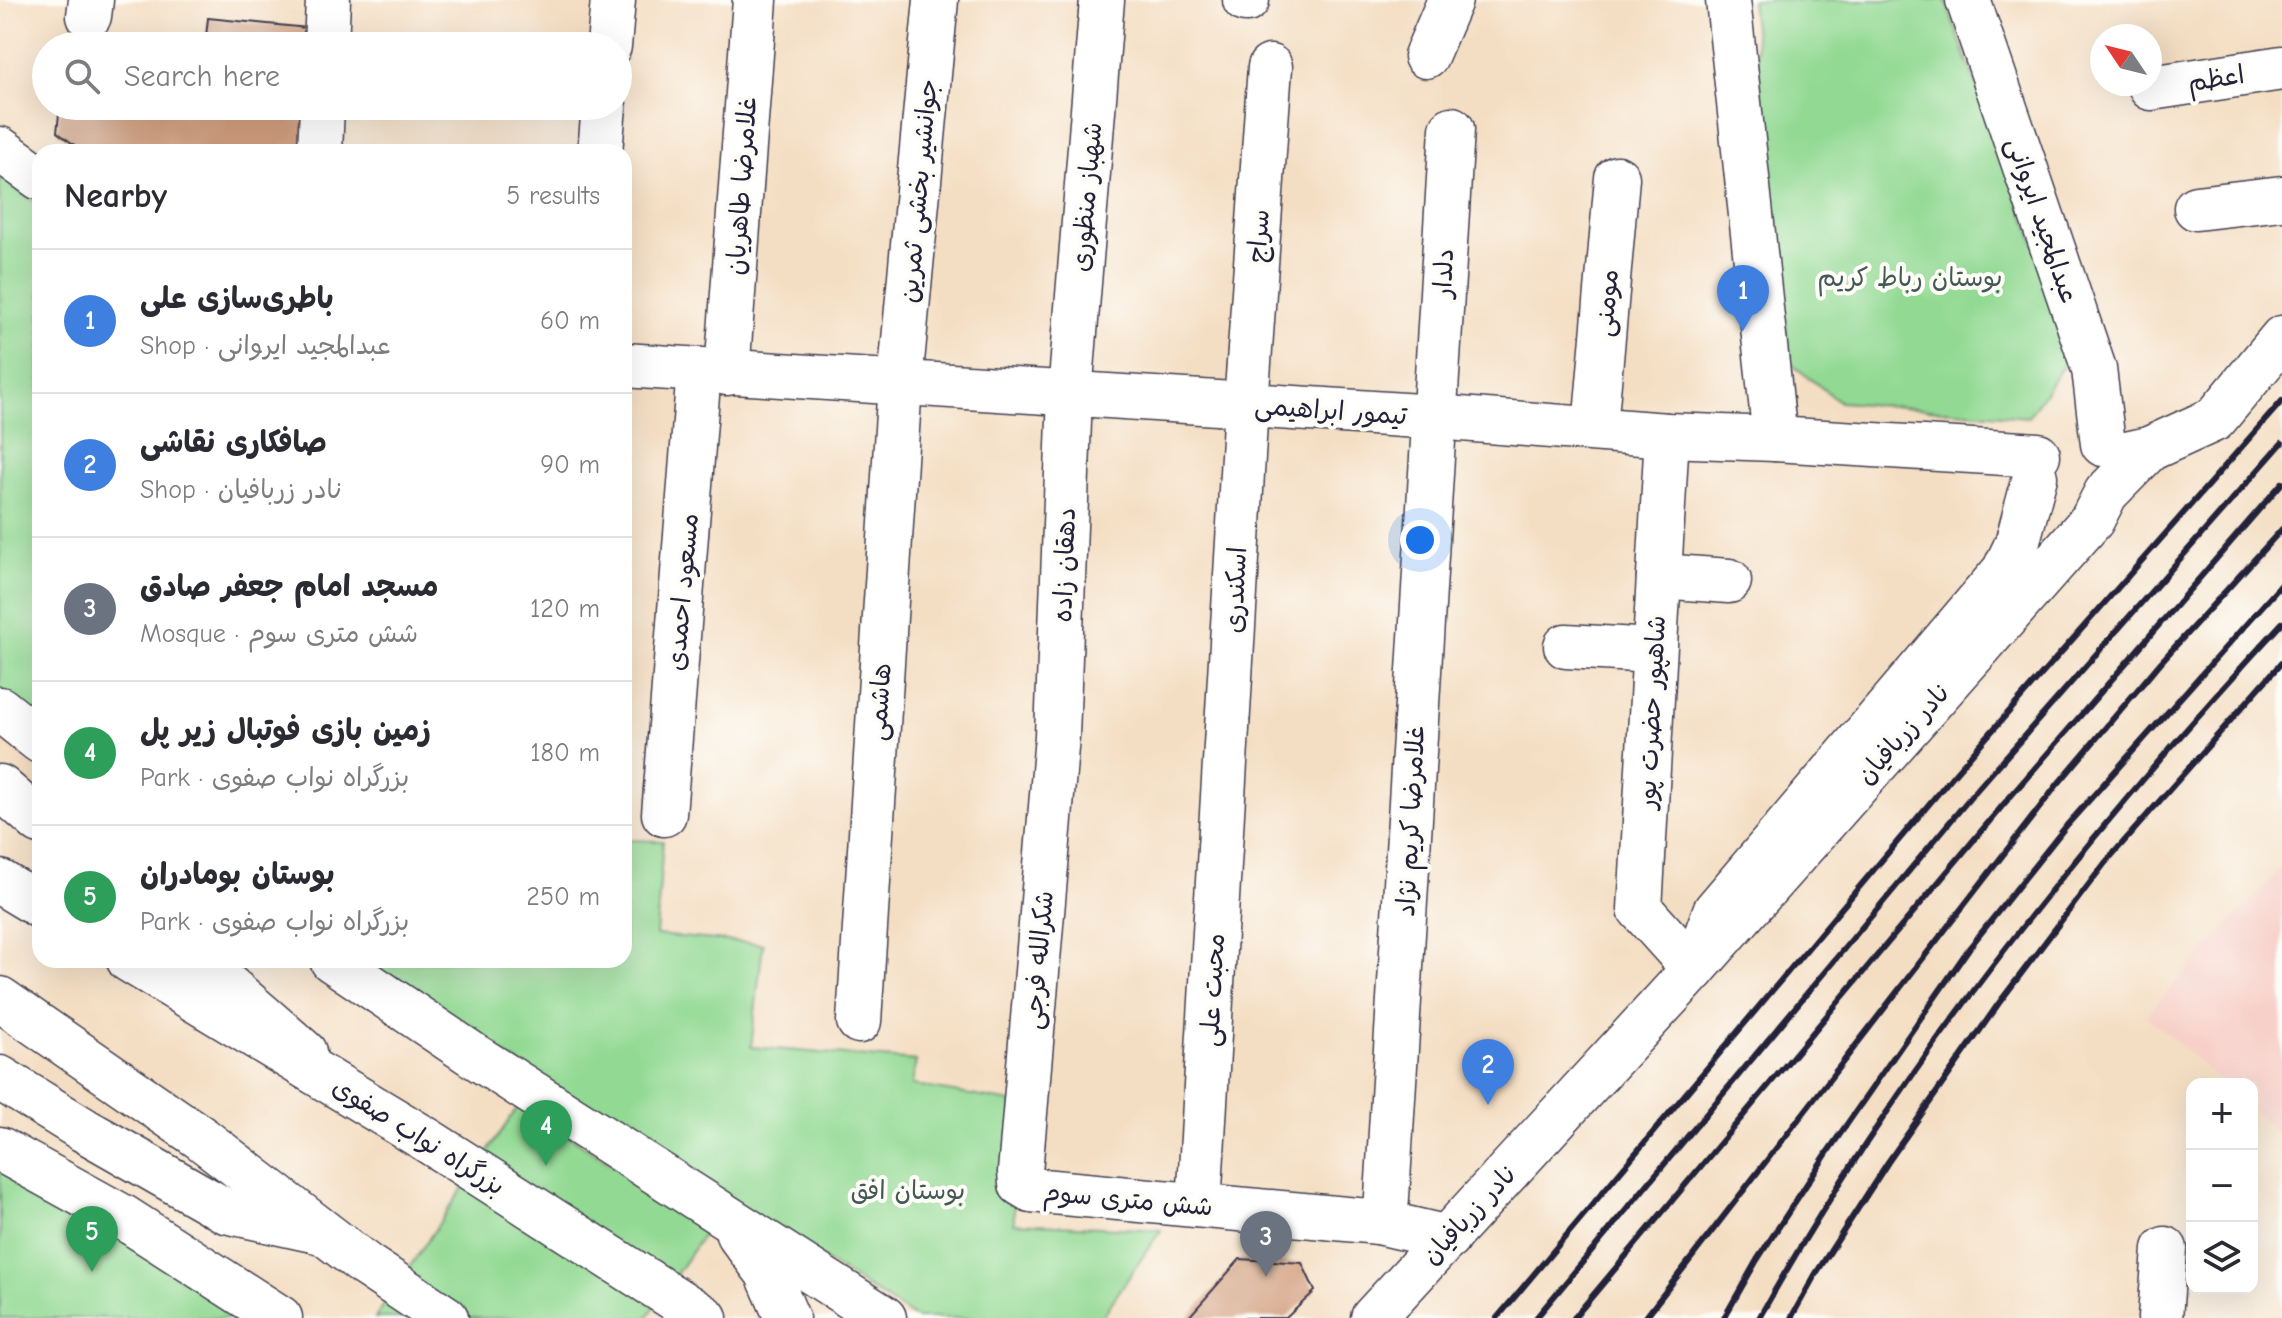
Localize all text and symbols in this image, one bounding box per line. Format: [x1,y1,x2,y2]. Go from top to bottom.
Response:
north arrow [2090,24,2162,96]
search box [32,32,632,120]
icon: search [60,54,104,98]
text: Search here [124,59,280,94]
street label: اعظم [2186,60,2247,102]
street label: جوانشیر بخشی ثمرین [894,78,945,305]
street label: غلامرضا طاهریان [721,96,763,276]
street label: شهباز منظوری [1066,121,1109,273]
street label: عبدالمجید ایروانی [1999,134,2084,307]
text: Nearby [64,176,167,216]
text: 5 results [506,181,600,211]
street label: سراج [1242,208,1278,264]
street label: دلدار [1428,248,1460,300]
park label: بوستان رباط کریم [1817,263,2003,297]
pin: 1 [1717,265,1769,331]
street label: مومنی [1589,268,1626,338]
text: باطری‌سازی علی [140,281,334,316]
text: 1 [85,306,95,336]
text: 60 m [540,306,600,336]
text: Shop · عبدالمجید ایروانی [140,331,391,361]
street label: تیمور ابراهیمی [1254,391,1409,432]
text: صافکاری نقاشی [140,425,327,460]
text: 2 [84,450,96,480]
text: 90 m [540,450,600,480]
text: Shop · نادر زربافیان [140,475,343,505]
street label: دهقان زاده [1048,507,1082,623]
street label: مسعود احمدی [661,512,706,672]
your location [1400,520,1440,560]
street label: اسکندری [1219,546,1253,634]
text: مسجد امام جعفر صادق [140,569,438,604]
text: 3 [84,594,96,624]
text: 120 m [530,594,600,624]
street label: شاهپور حضرت پور [1632,614,1673,812]
text: Mosque · شش متری سوم [140,619,418,649]
street label: هاشمی [862,662,899,742]
street label: نادر زربافیان [1851,677,1957,790]
text: زمین بازی فوتبال زیر پل [140,713,431,748]
street label: غلامرضا کریم نژاد [1391,725,1435,918]
text: 4 [84,738,96,768]
text: 180 m [530,738,600,768]
text: Park · بزرگراه نواب صفوی [140,763,409,793]
text: بوستان بومادران [140,857,335,892]
text: 5 [83,882,97,912]
text: 250 m [526,882,600,912]
street label: شکرالله فرجی [1018,889,1061,1031]
text: Park · بزرگراه نواب صفوی [140,907,409,937]
street label: محبت علی [1195,933,1232,1048]
pin: 2 [1462,1039,1514,1105]
street label: بزرگراه نواب صفوی [327,1071,511,1202]
map controls [2186,1078,2258,1294]
button: + [2186,1078,2258,1150]
pin: 4 [520,1100,572,1166]
button: − [2186,1150,2258,1222]
street label: نادر زربافیان [1416,1159,1524,1271]
park label: بوستان افق [851,1176,965,1206]
street label: شش متری سوم [1041,1178,1214,1226]
pin: 5 [66,1206,118,1272]
pin: 3 [1240,1211,1292,1277]
button: layers [2186,1222,2258,1294]

